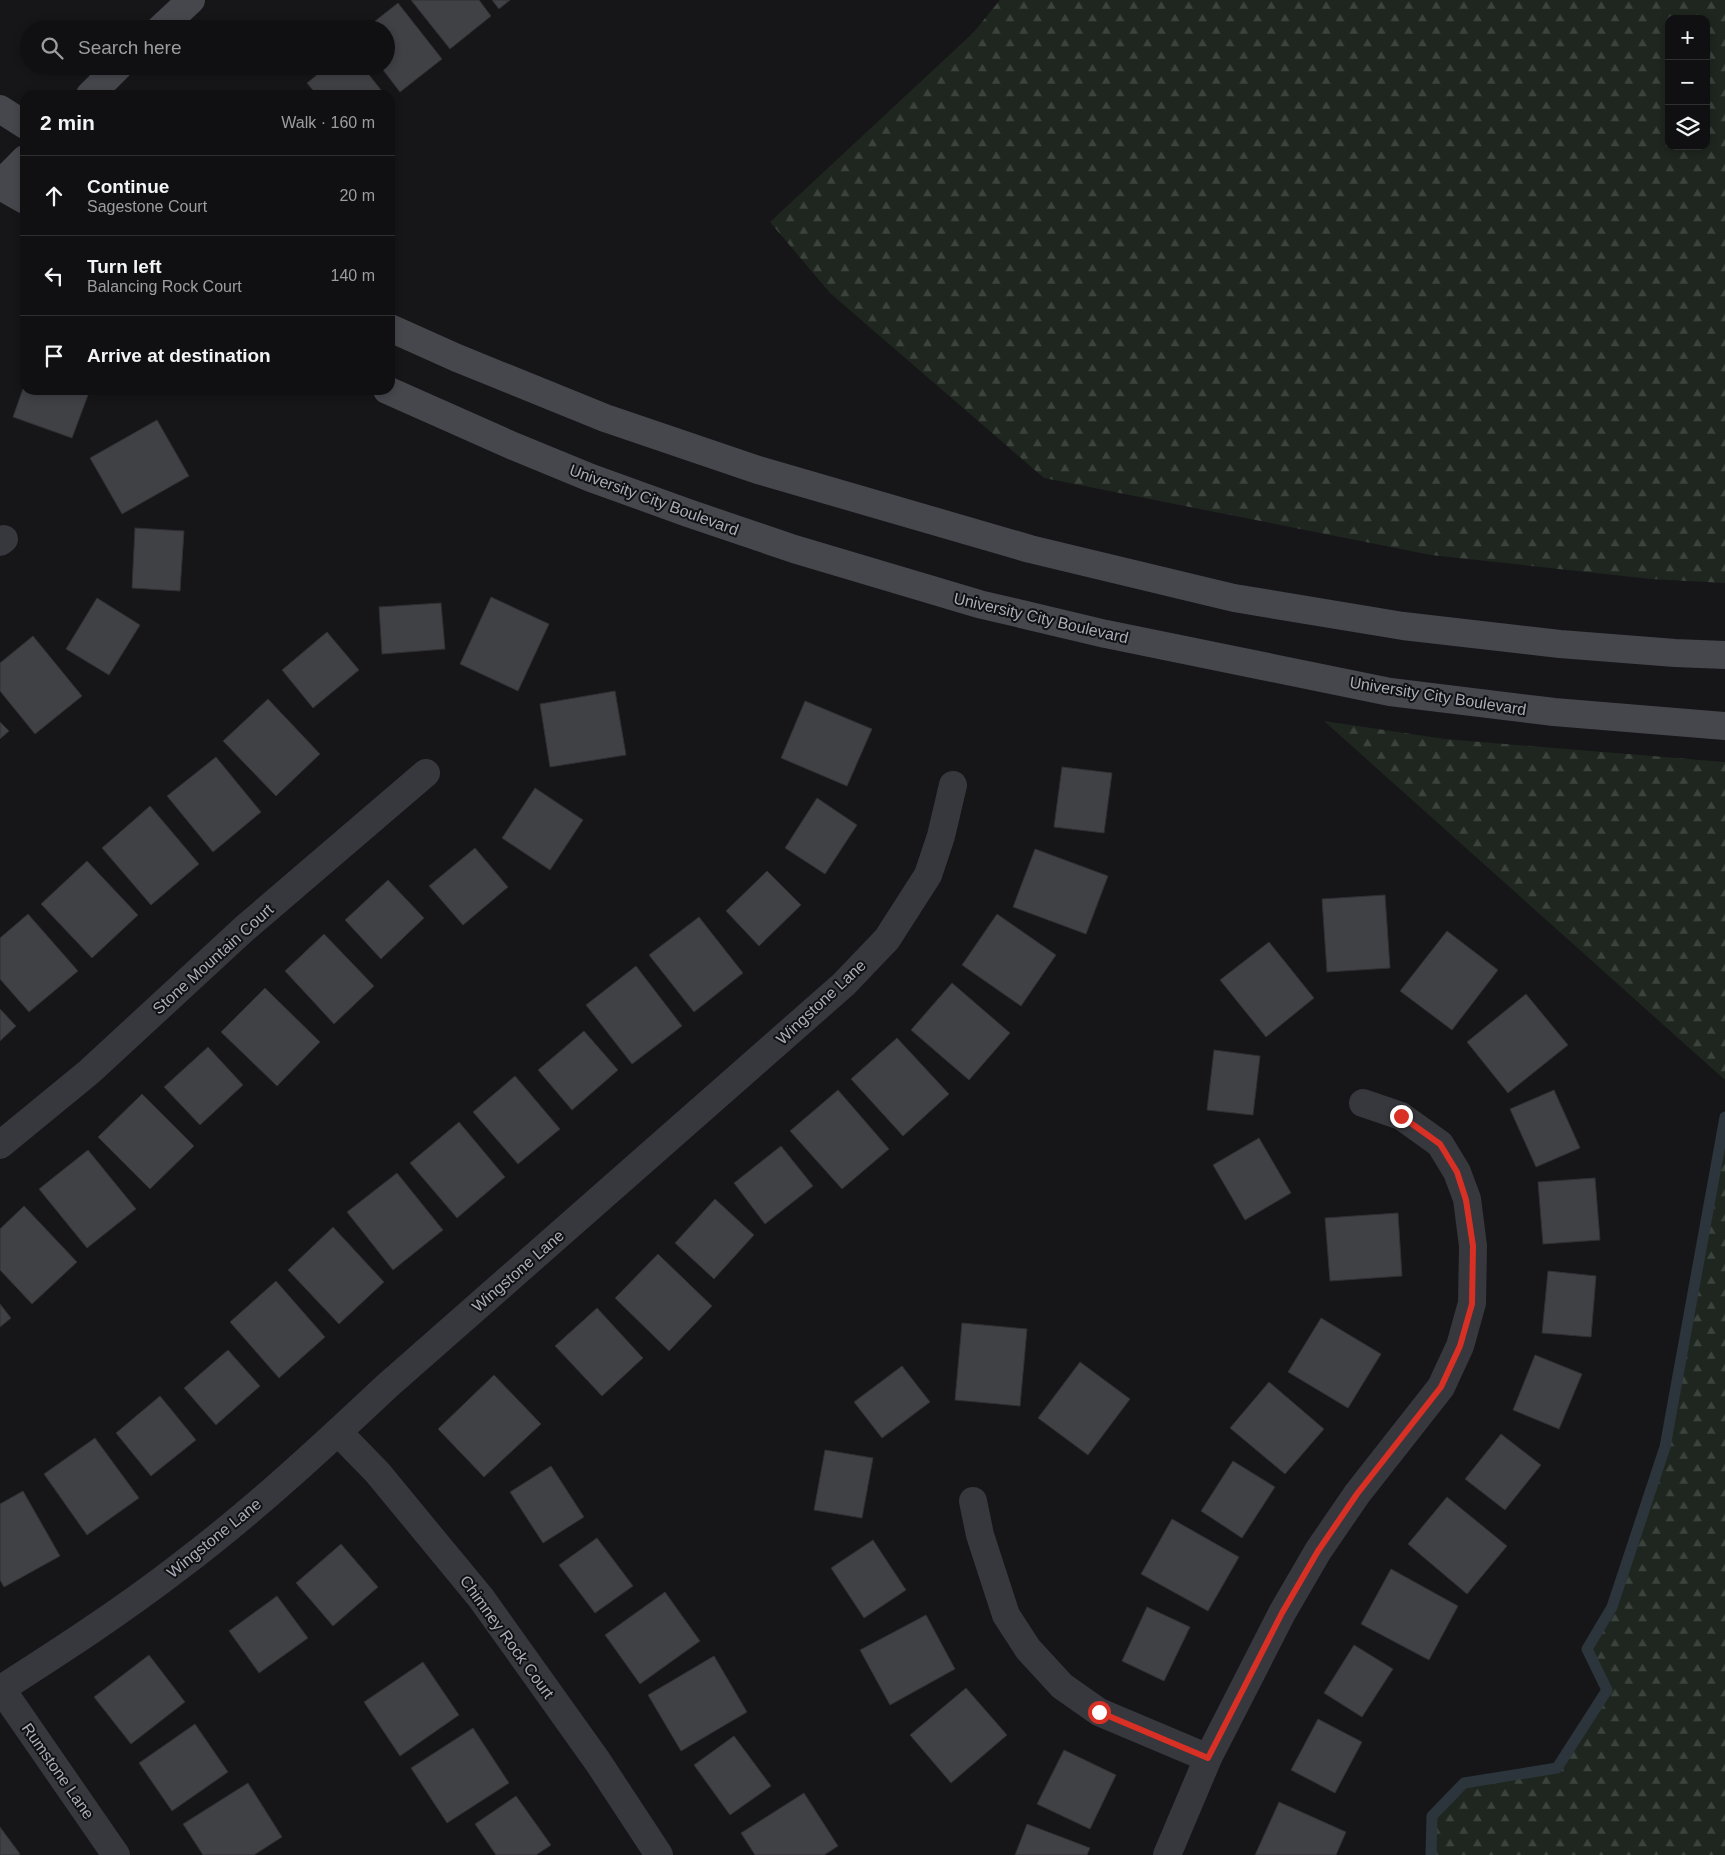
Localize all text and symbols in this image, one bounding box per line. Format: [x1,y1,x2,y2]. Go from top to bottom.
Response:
map controls [1665,15,1710,150]
button: + [1665,15,1710,60]
search box [20,20,395,75]
icon: search [38,34,66,62]
text: Search here [78,37,182,58]
button: − [1665,60,1710,105]
button: layers [1665,105,1710,150]
text: 2 min [40,111,95,134]
text: Walk · 160 m [281,114,375,131]
text: Continue [87,176,169,197]
icon: ahead [40,182,68,210]
text: 20 m [339,187,375,204]
text: Sagestone Court [87,198,207,215]
text: Turn left [87,256,162,277]
icon: left [40,262,68,290]
text: 140 m [331,267,375,284]
text: Balancing Rock Court [87,278,242,295]
icon: arrive [40,342,68,370]
text: Arrive at destination [87,345,271,366]
street label: University City Boulevard [567,461,741,539]
street label: University City Boulevard [952,590,1130,646]
street label: University City Boulevard [1348,674,1528,718]
street label: Stone Mountain Court [149,900,277,1017]
street label: Wingstone Lane [773,956,869,1048]
route end [1390,1105,1413,1128]
street label: Wingstone Lane [469,1227,567,1315]
street label: Wingstone Lane [164,1495,264,1581]
street label: Chimney Rock Court [457,1572,558,1702]
route start [1088,1701,1111,1724]
street label: Rumstone Lane [19,1720,97,1822]

